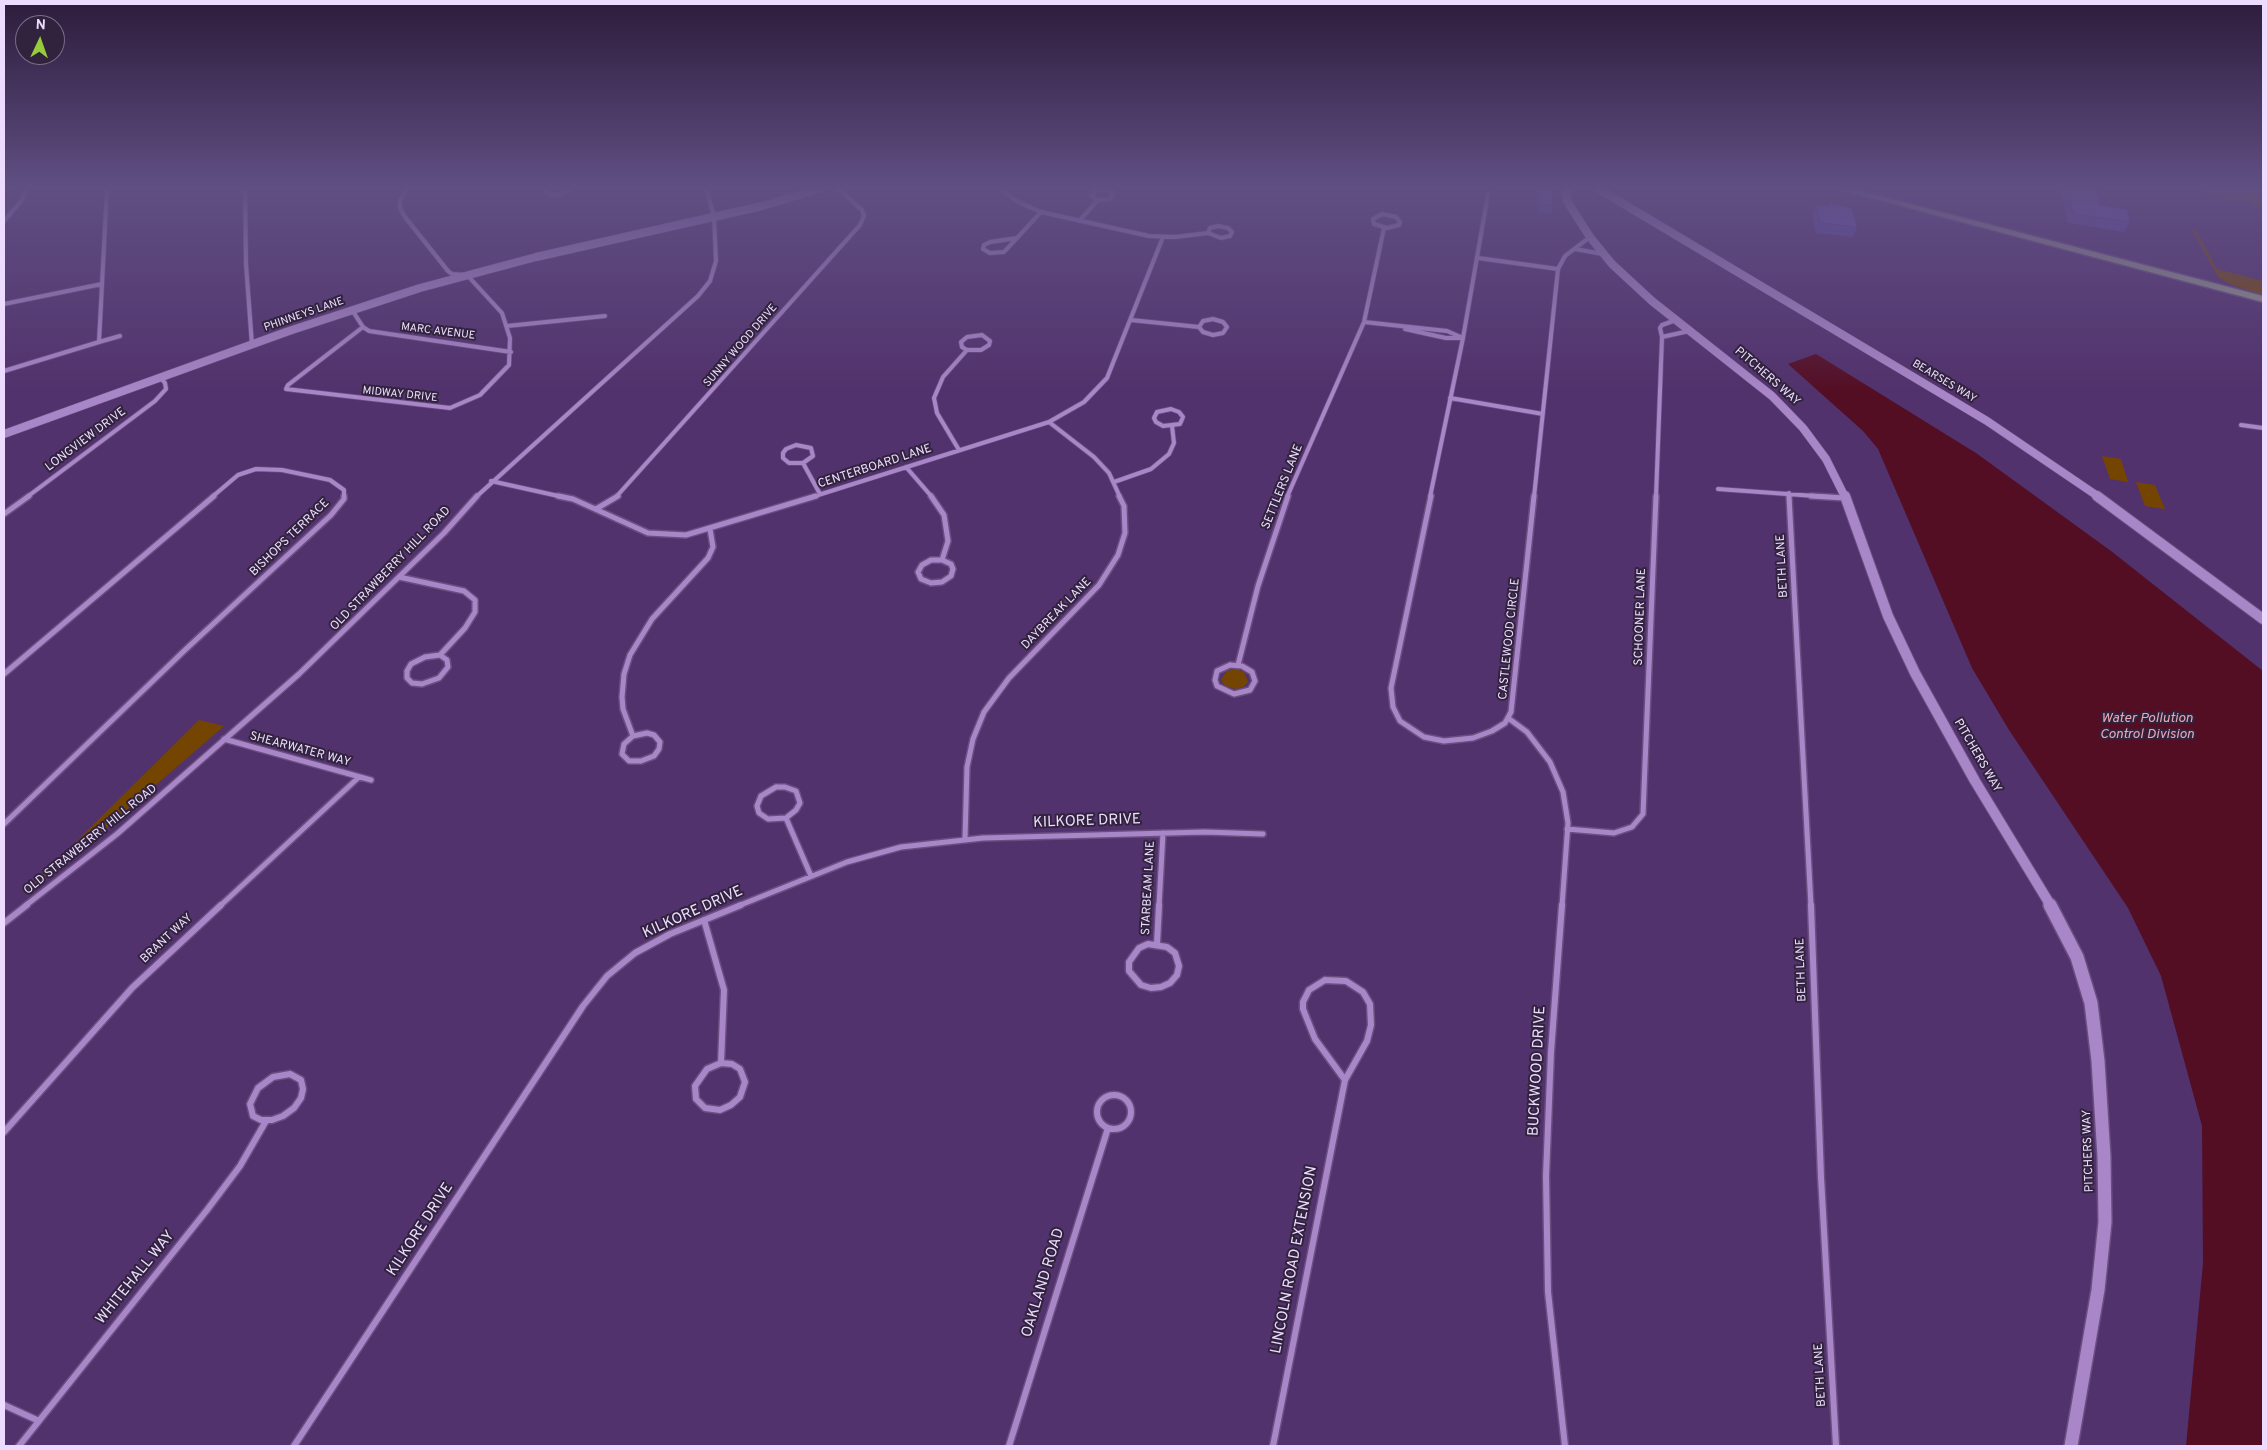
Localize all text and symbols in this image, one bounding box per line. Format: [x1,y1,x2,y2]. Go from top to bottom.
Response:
north arrow [15,15,65,65]
text: N [35,17,46,34]
street label: PHINNEYS LANE [262,295,346,335]
street label: SUNNY WOOD DRIVE [701,302,781,390]
street label: MARC AVENUE [400,321,476,343]
street label: PITCHERS WAY [1731,344,1803,410]
street label: BEARSES WAY [1909,358,1979,406]
street label: MIDWAY DRIVE [362,385,438,405]
street label: LONGVIEW DRIVE [43,405,129,475]
street label: CENTERBOARD LANE [816,442,934,492]
street label: SETTLERS LANE [1259,442,1307,532]
street label: BISHOPS TERRACE [247,496,333,580]
street label: OLD STRAWBERRY HILL ROAD [328,504,454,634]
street label: BETH LANE [1774,534,1792,598]
street label: SCHOONER LANE [1632,568,1650,666]
street label: DAYBREAK LANE [1019,575,1095,653]
street label: CASTLEWOOD CIRCLE [1496,578,1524,700]
water label: Water Pollution Control Division [2100,711,2194,744]
street label: PITCHERS WAY [1950,717,2004,795]
street label: SHEARWATER WAY [248,730,352,770]
street label: OLD STRAWBERRY HILL ROAD [22,782,160,898]
street label: KILKORE DRIVE [1033,811,1141,833]
street label: STARBEAM LANE [1139,841,1159,935]
street label: KILKORE DRIVE [640,883,746,943]
street label: BRANT WAY [138,911,196,967]
street label: BETH LANE [1794,938,1810,1002]
street label: BUCKWOOD DRIVE [1526,1005,1550,1137]
street label: PITCHERS WAY [2080,1109,2098,1193]
street label: LINCOLN ROAD EXTENSION [1268,1165,1322,1355]
street label: KILKORE DRIVE [384,1180,458,1280]
street label: OAKLAND ROAD [1019,1226,1069,1340]
street label: WHITEHALL WAY [93,1227,179,1329]
street label: BETH LANE [1812,1343,1830,1407]

